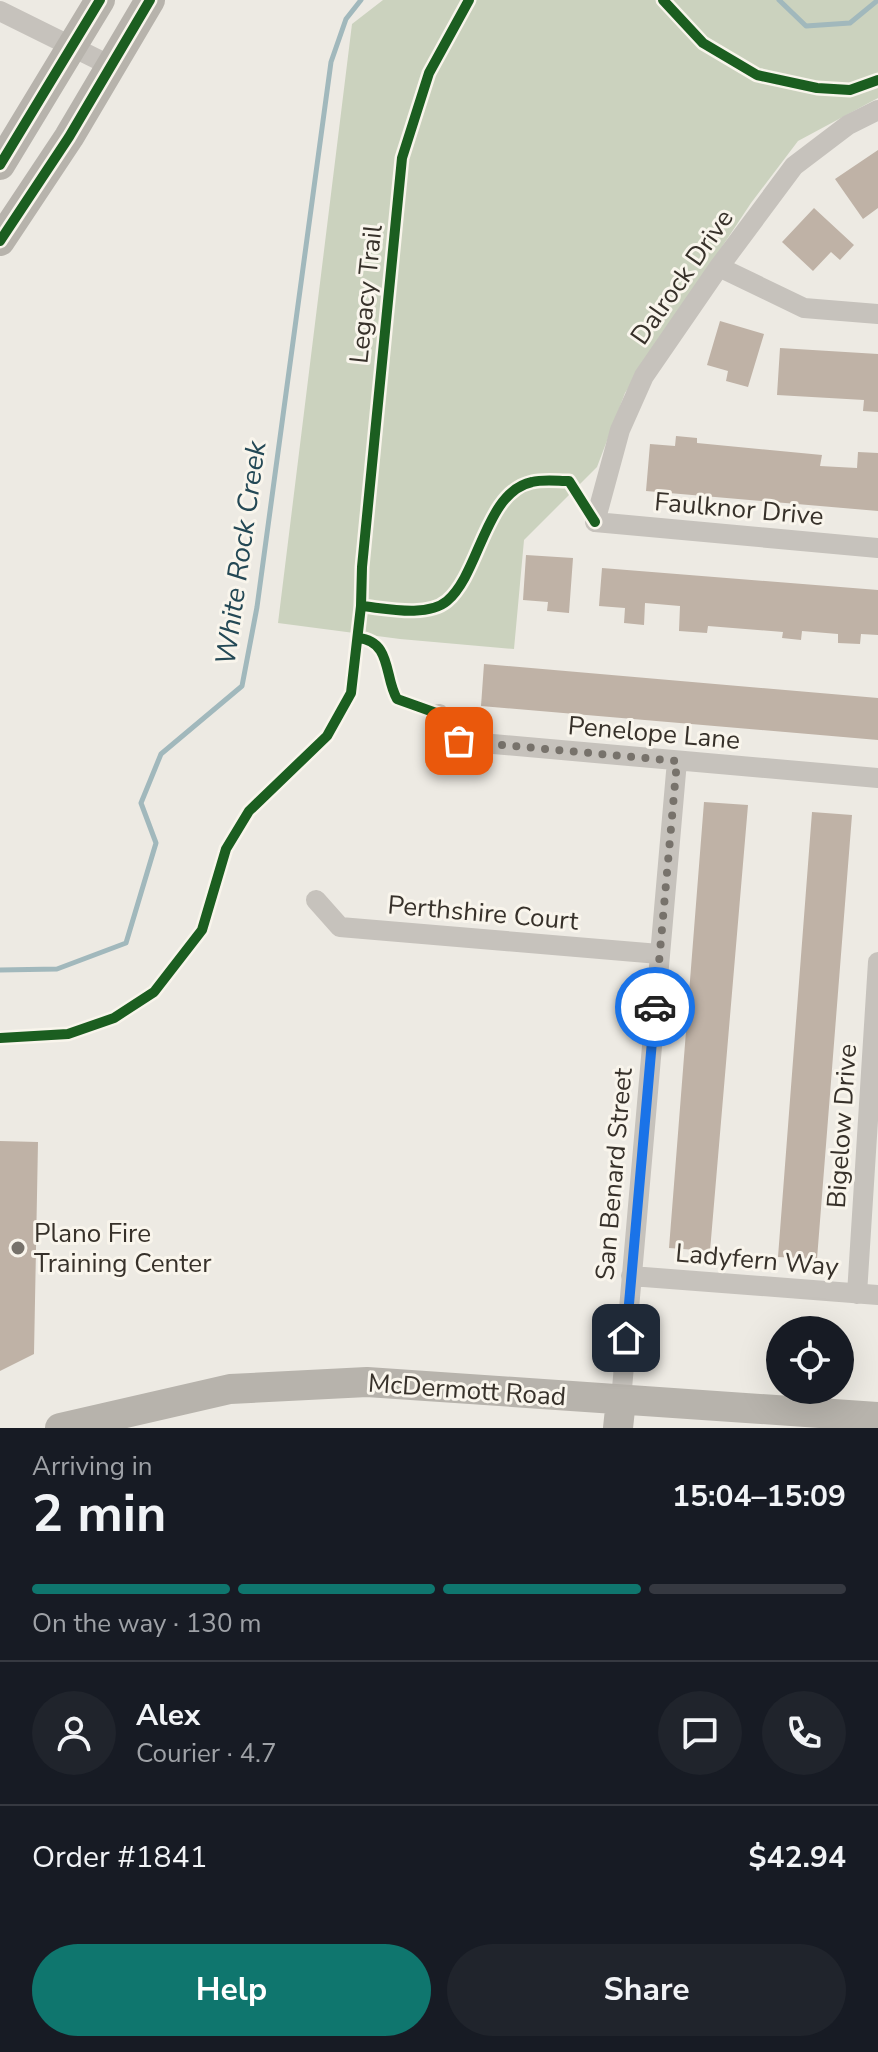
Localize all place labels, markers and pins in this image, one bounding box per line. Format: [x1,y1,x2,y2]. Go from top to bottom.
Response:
pin [425,707,493,775]
place label: Plano Fire Training Center [34,1216,212,1281]
marker: Plano Fire Training Center [9,1239,27,1257]
pin [592,1304,660,1372]

